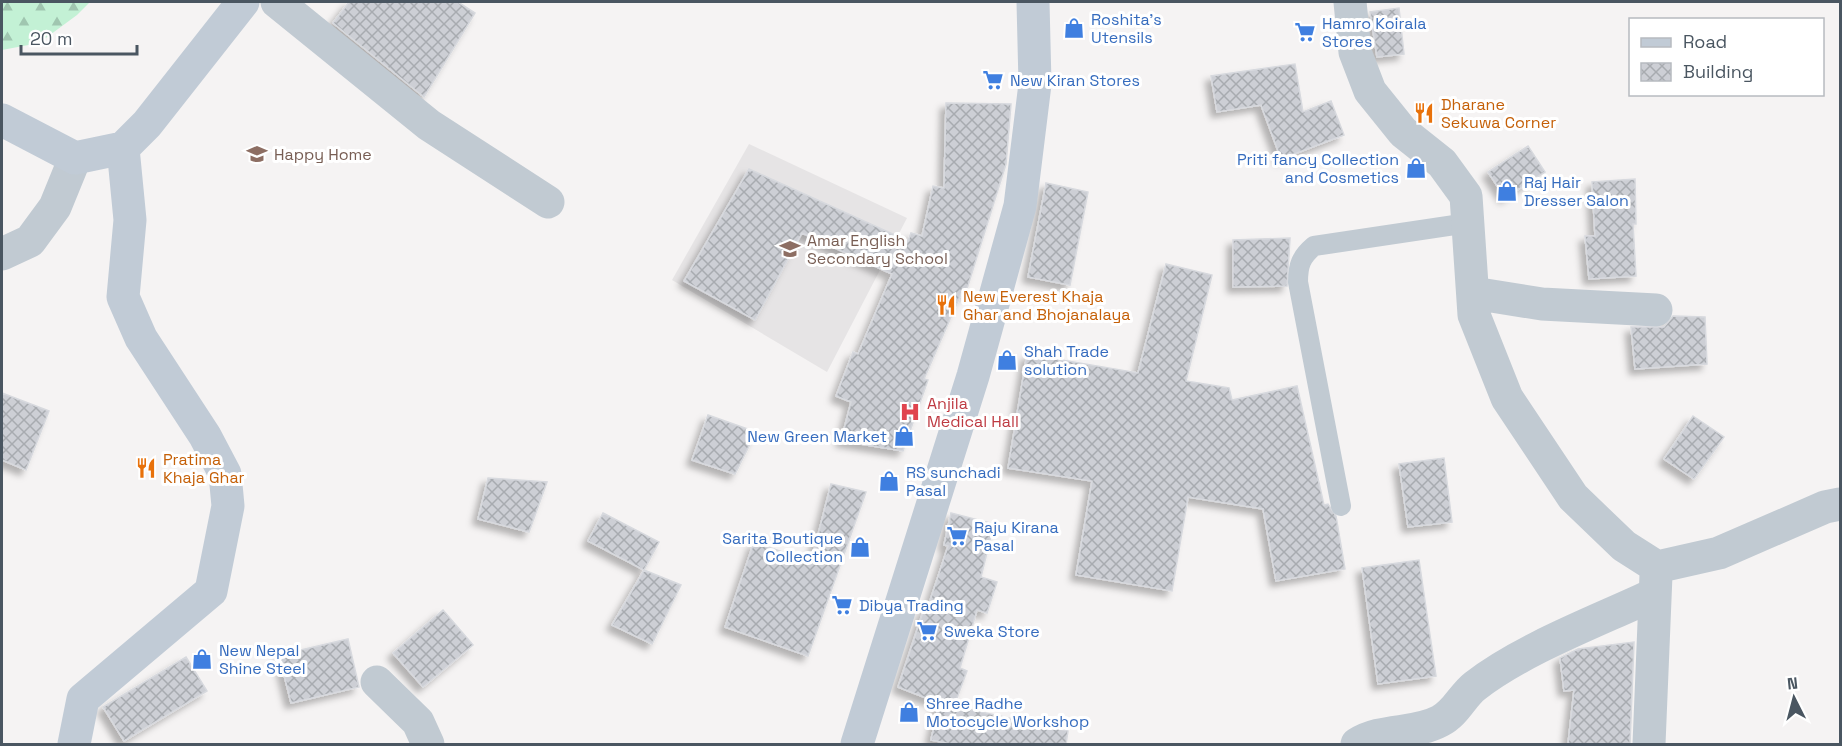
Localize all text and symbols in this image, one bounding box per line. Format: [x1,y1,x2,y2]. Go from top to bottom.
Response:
place label: Roshita's Utensils [1091,9,1162,48]
place label: Hamro Koirala Stores [1322,13,1427,52]
shop icon: Roshita's Utensils [1062,16,1086,40]
scale bar [21,18,136,56]
legend [1629,18,1824,96]
supermarket icon: Hamro Koirala Stores [1293,20,1317,44]
text: 20 m [30,27,73,50]
text: Road [1683,30,1727,53]
text: Building [1683,60,1753,83]
supermarket icon: New Kiran Stores [981,68,1005,92]
place label: New Kiran Stores [1010,70,1140,91]
place label: Dharane Sekuwa Corner [1441,94,1556,133]
restaurant icon: Dharane Sekuwa Corner [1412,101,1436,125]
school or university icon: Happy Home [245,142,269,166]
place label: Happy Home [274,144,372,165]
place label: Priti fancy Collection and Cosmetics [1237,149,1399,188]
shop icon: Priti fancy Collection and Cosmetics [1404,156,1428,180]
place label: Raj Hair Dresser Salon [1524,172,1629,211]
shop icon: Raj Hair Dresser Salon [1495,179,1519,203]
place label: Amar English Secondary School [807,230,948,269]
school or university icon: Amar English Secondary School [778,237,802,261]
place label: New Everest Khaja Ghar and Bhojanalaya [963,286,1130,325]
restaurant icon: New Everest Khaja Ghar and Bhojanalaya [934,293,958,317]
place label: Shah Trade solution [1024,341,1109,380]
shop icon: Shah Trade solution [995,348,1019,372]
place label: Anjila Medical Hall [927,393,1019,432]
hospital icon: Anjila Medical Hall [898,400,922,424]
shop icon: New Green Market [892,424,916,448]
place label: New Green Market [747,426,887,447]
place label: Pratima Khaja Ghar [163,449,245,488]
restaurant icon: Pratima Khaja Ghar [134,456,158,480]
place label: RS sunchadi Pasal [906,462,1001,501]
shop icon: RS sunchadi Pasal [877,469,901,493]
place label: Raju Kirana Pasal [974,517,1059,556]
supermarket icon: Raju Kirana Pasal [945,524,969,548]
place label: Sarita Boutique Collection [722,528,843,567]
shop icon: Sarita Boutique Collection [848,535,872,559]
supermarket icon: Dibya Trading [830,593,854,617]
place label: Dibya Trading [859,595,964,616]
supermarket icon: Sweka Store [915,619,939,643]
place label: Sweka Store [944,621,1040,642]
place label: New Nepal Shine Steel [219,640,306,679]
shop icon: New Nepal Shine Steel [190,647,214,671]
north arrow [1764,668,1824,728]
text: N [1786,673,1799,695]
place label: Shree Radhe Motocycle Workshop [926,693,1089,732]
shop icon: Shree Radhe Motocycle Workshop [897,700,921,724]

